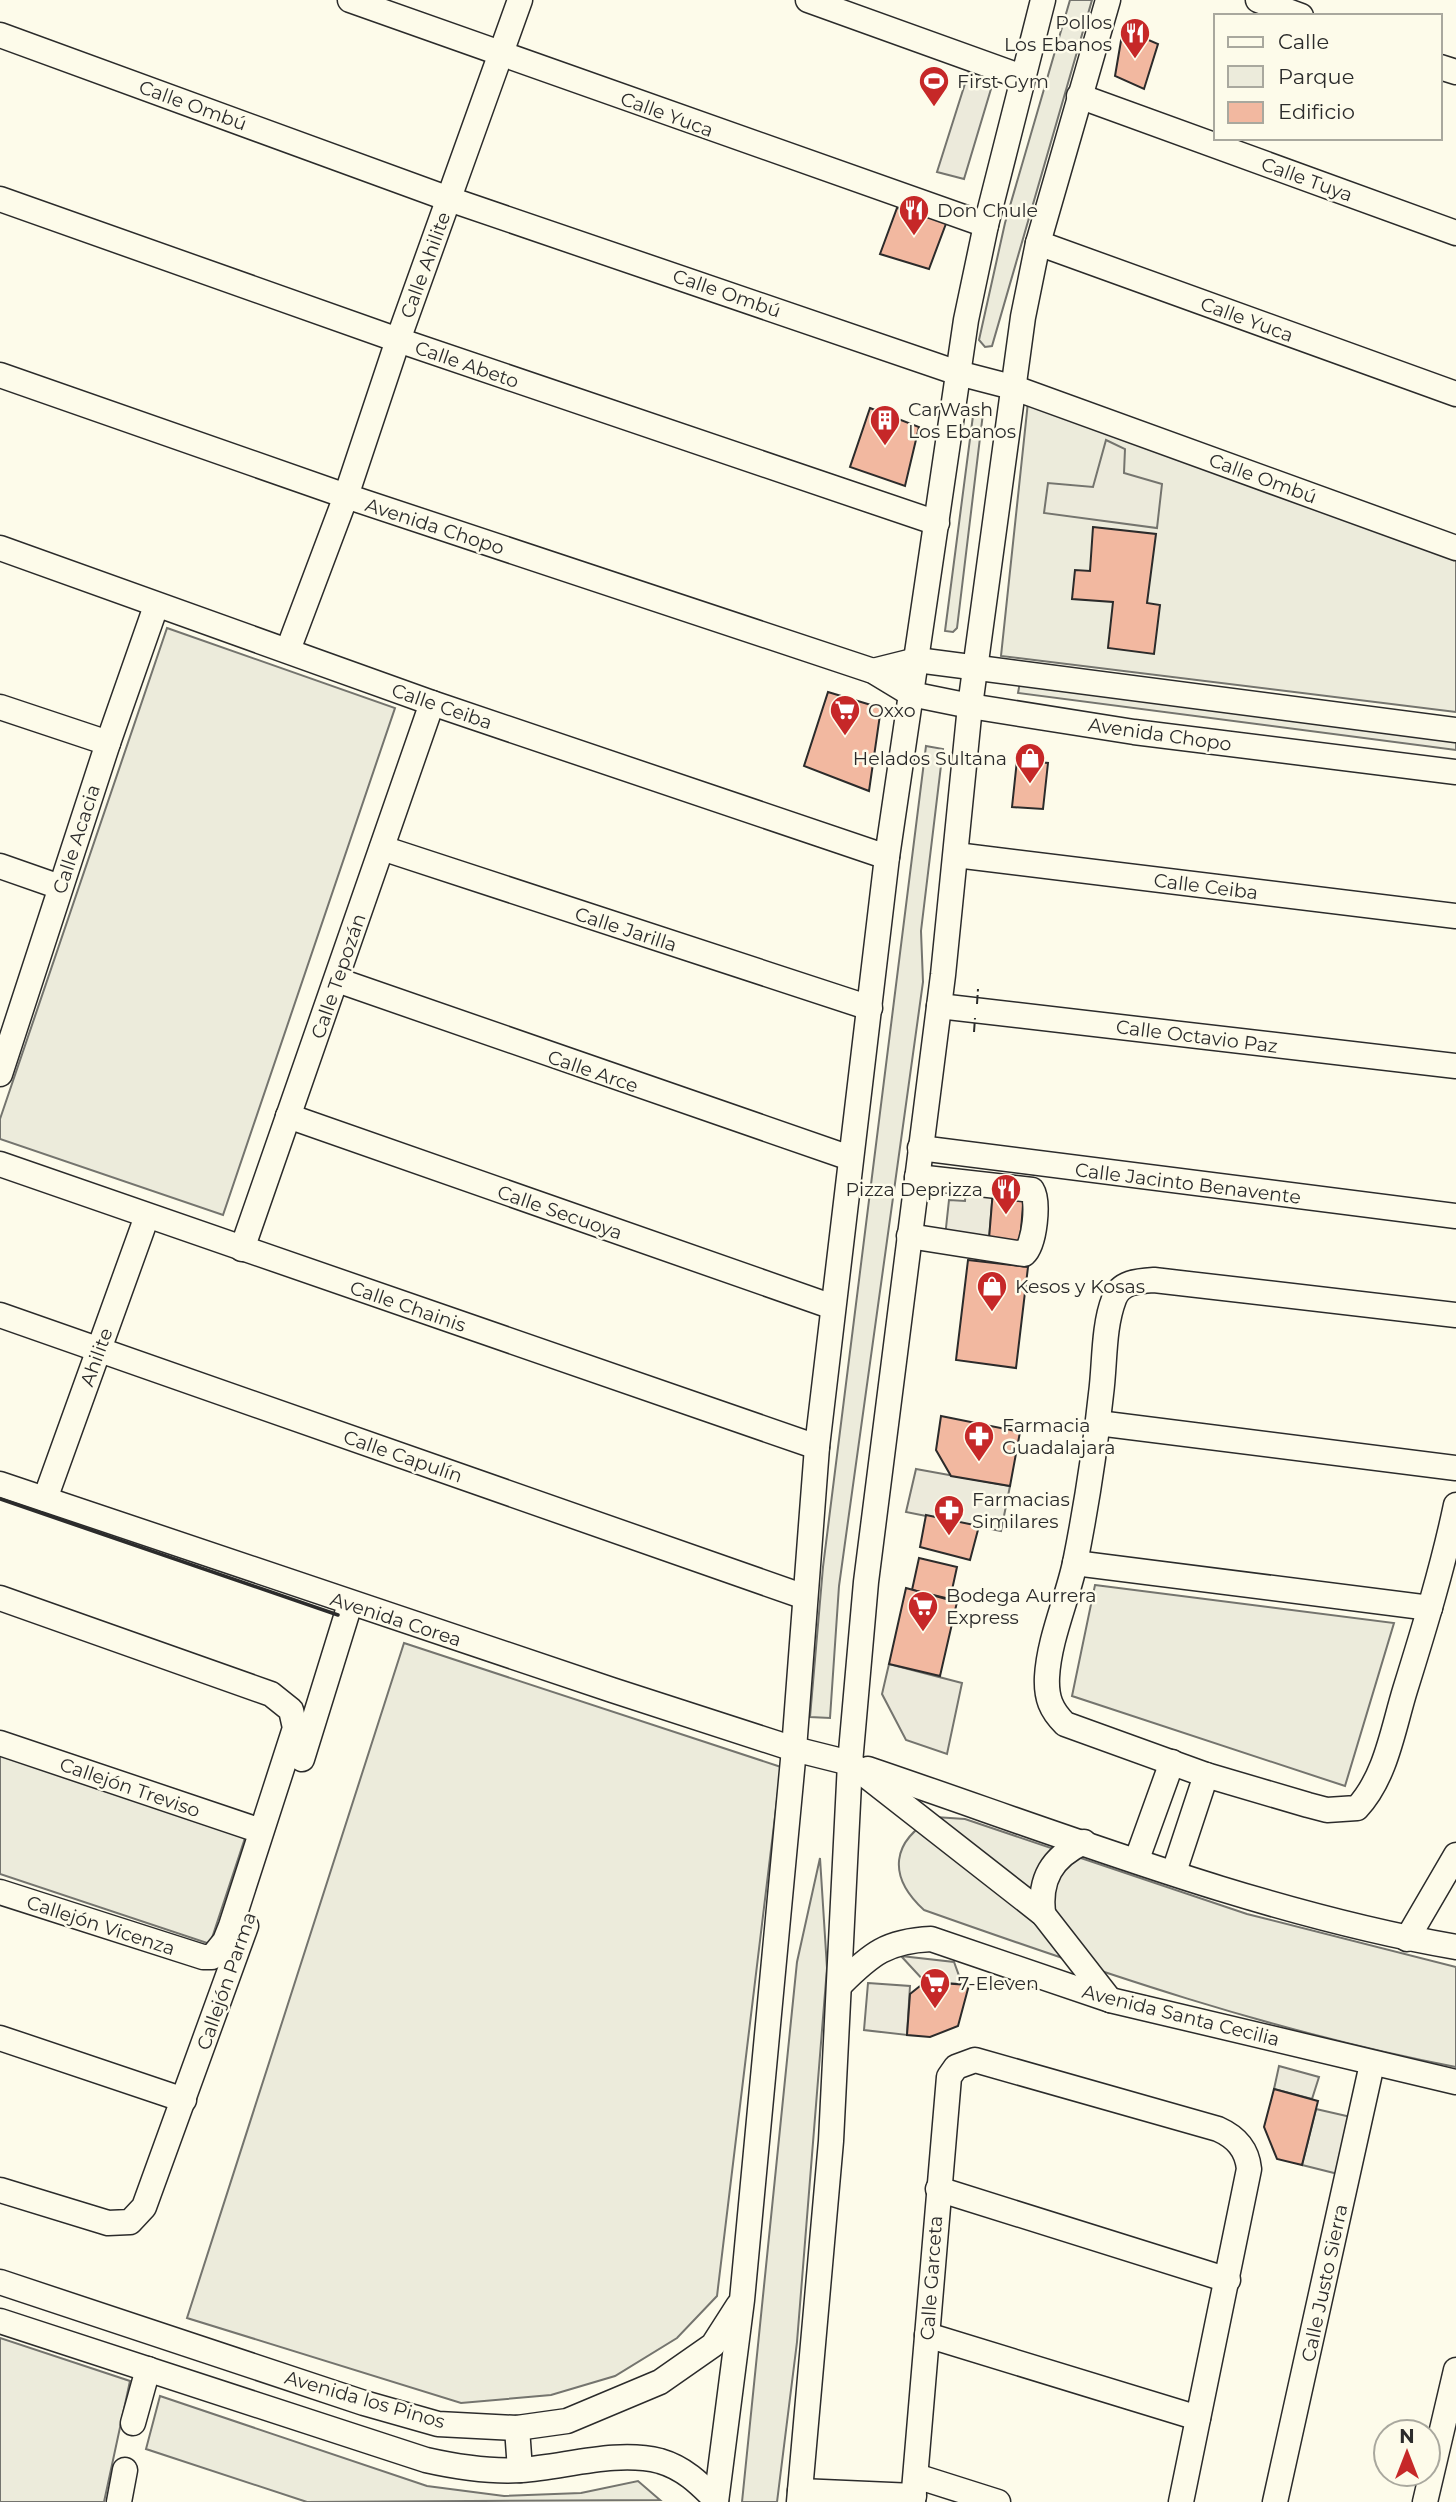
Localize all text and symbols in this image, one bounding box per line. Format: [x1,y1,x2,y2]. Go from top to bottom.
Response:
place label: Pollos Los Ebanos [1004,11,1112,56]
legend [1214,14,1442,140]
restaurant icon: Pollos Los Ebanos [1118,16,1152,60]
text: Calle [1278,29,1329,54]
sports icon: First Gym [917,64,951,108]
text: Parque [1278,64,1354,89]
place label: First Gym [957,70,1049,93]
street label: Calle Ombú [136,75,250,136]
street label: Calle Yuca [617,87,716,142]
text: Edificio [1278,99,1355,124]
street label: Calle Tuya [1258,152,1356,207]
restaurant icon: Don Chule [897,193,931,237]
place label: Don Chule [937,199,1038,222]
street label: Calle Ahilite [396,209,455,322]
street label: Calle Ombú [670,264,784,323]
street label: Calle Yuca [1197,292,1296,347]
street label: Calle Abeto [412,336,522,393]
place label: CarWash Los Ebanos [908,398,1016,443]
building icon: CarWash Los Ebanos [868,403,902,447]
street label: Calle Ombú [1206,448,1320,509]
street label: Avenida Chopo [362,493,507,560]
street label: Calle Ceiba [389,679,495,734]
supermarket icon: Oxxo [828,693,862,737]
place label: Oxxo [868,699,916,722]
street label: Avenida Chopo [1087,713,1233,756]
shop icon: Helados Sultana [1013,741,1047,785]
place label: Helados Sultana [853,747,1007,770]
street label: Calle Acacia [48,782,105,897]
street label: Calle Ceiba [1152,869,1259,904]
street label: Calle Jarilla [572,902,680,957]
street label: Calle Tepozán [306,911,371,1042]
street label: Calle Octavio Paz [1115,1015,1279,1058]
street label: Calle Arce [545,1045,641,1098]
street label: Calle Jacinto Benavente [1074,1158,1302,1209]
restaurant icon: Pizza Deprizza [989,1172,1023,1216]
place label: Pizza Deprizza [845,1178,983,1201]
street label: Calle Secuoya [494,1180,625,1245]
shop icon: Kesos y Kosas [975,1269,1009,1313]
place label: Kesos y Kosas [1015,1275,1145,1298]
street label: Calle Chainis [347,1276,469,1337]
street label: Ahilite [75,1325,118,1390]
place label: Farmacia Guadalajara [1002,1414,1116,1459]
pharmacy icon: Farmacia Guadalajara [962,1419,996,1463]
street label: Calle Capulín [340,1425,465,1488]
place label: Farmacias Similares [972,1488,1070,1533]
pharmacy icon: Farmacias Similares [932,1493,966,1537]
place label: Bodega Aurrera Express [946,1584,1096,1629]
street label: Avenida Corea [327,1587,464,1651]
supermarket icon: Bodega Aurrera Express [906,1589,940,1633]
street label: Callejón Treviso [57,1753,203,1822]
street label: Callejón Vicenza [24,1891,178,1960]
street label: Callejón Parma [192,1909,261,2053]
supermarket icon: 7-Eleven [918,1966,952,2010]
place label: 7-Eleven [958,1972,1039,1995]
street label: Avenida Santa Cecilia [1080,1980,1282,2051]
street label: Calle Justo Sierra [1297,2202,1352,2364]
street label: Calle Garceta [916,2215,947,2341]
street label: Avenida los Pinos [282,2366,448,2433]
north arrow [1372,2418,1442,2488]
text: N [1399,2425,1415,2448]

